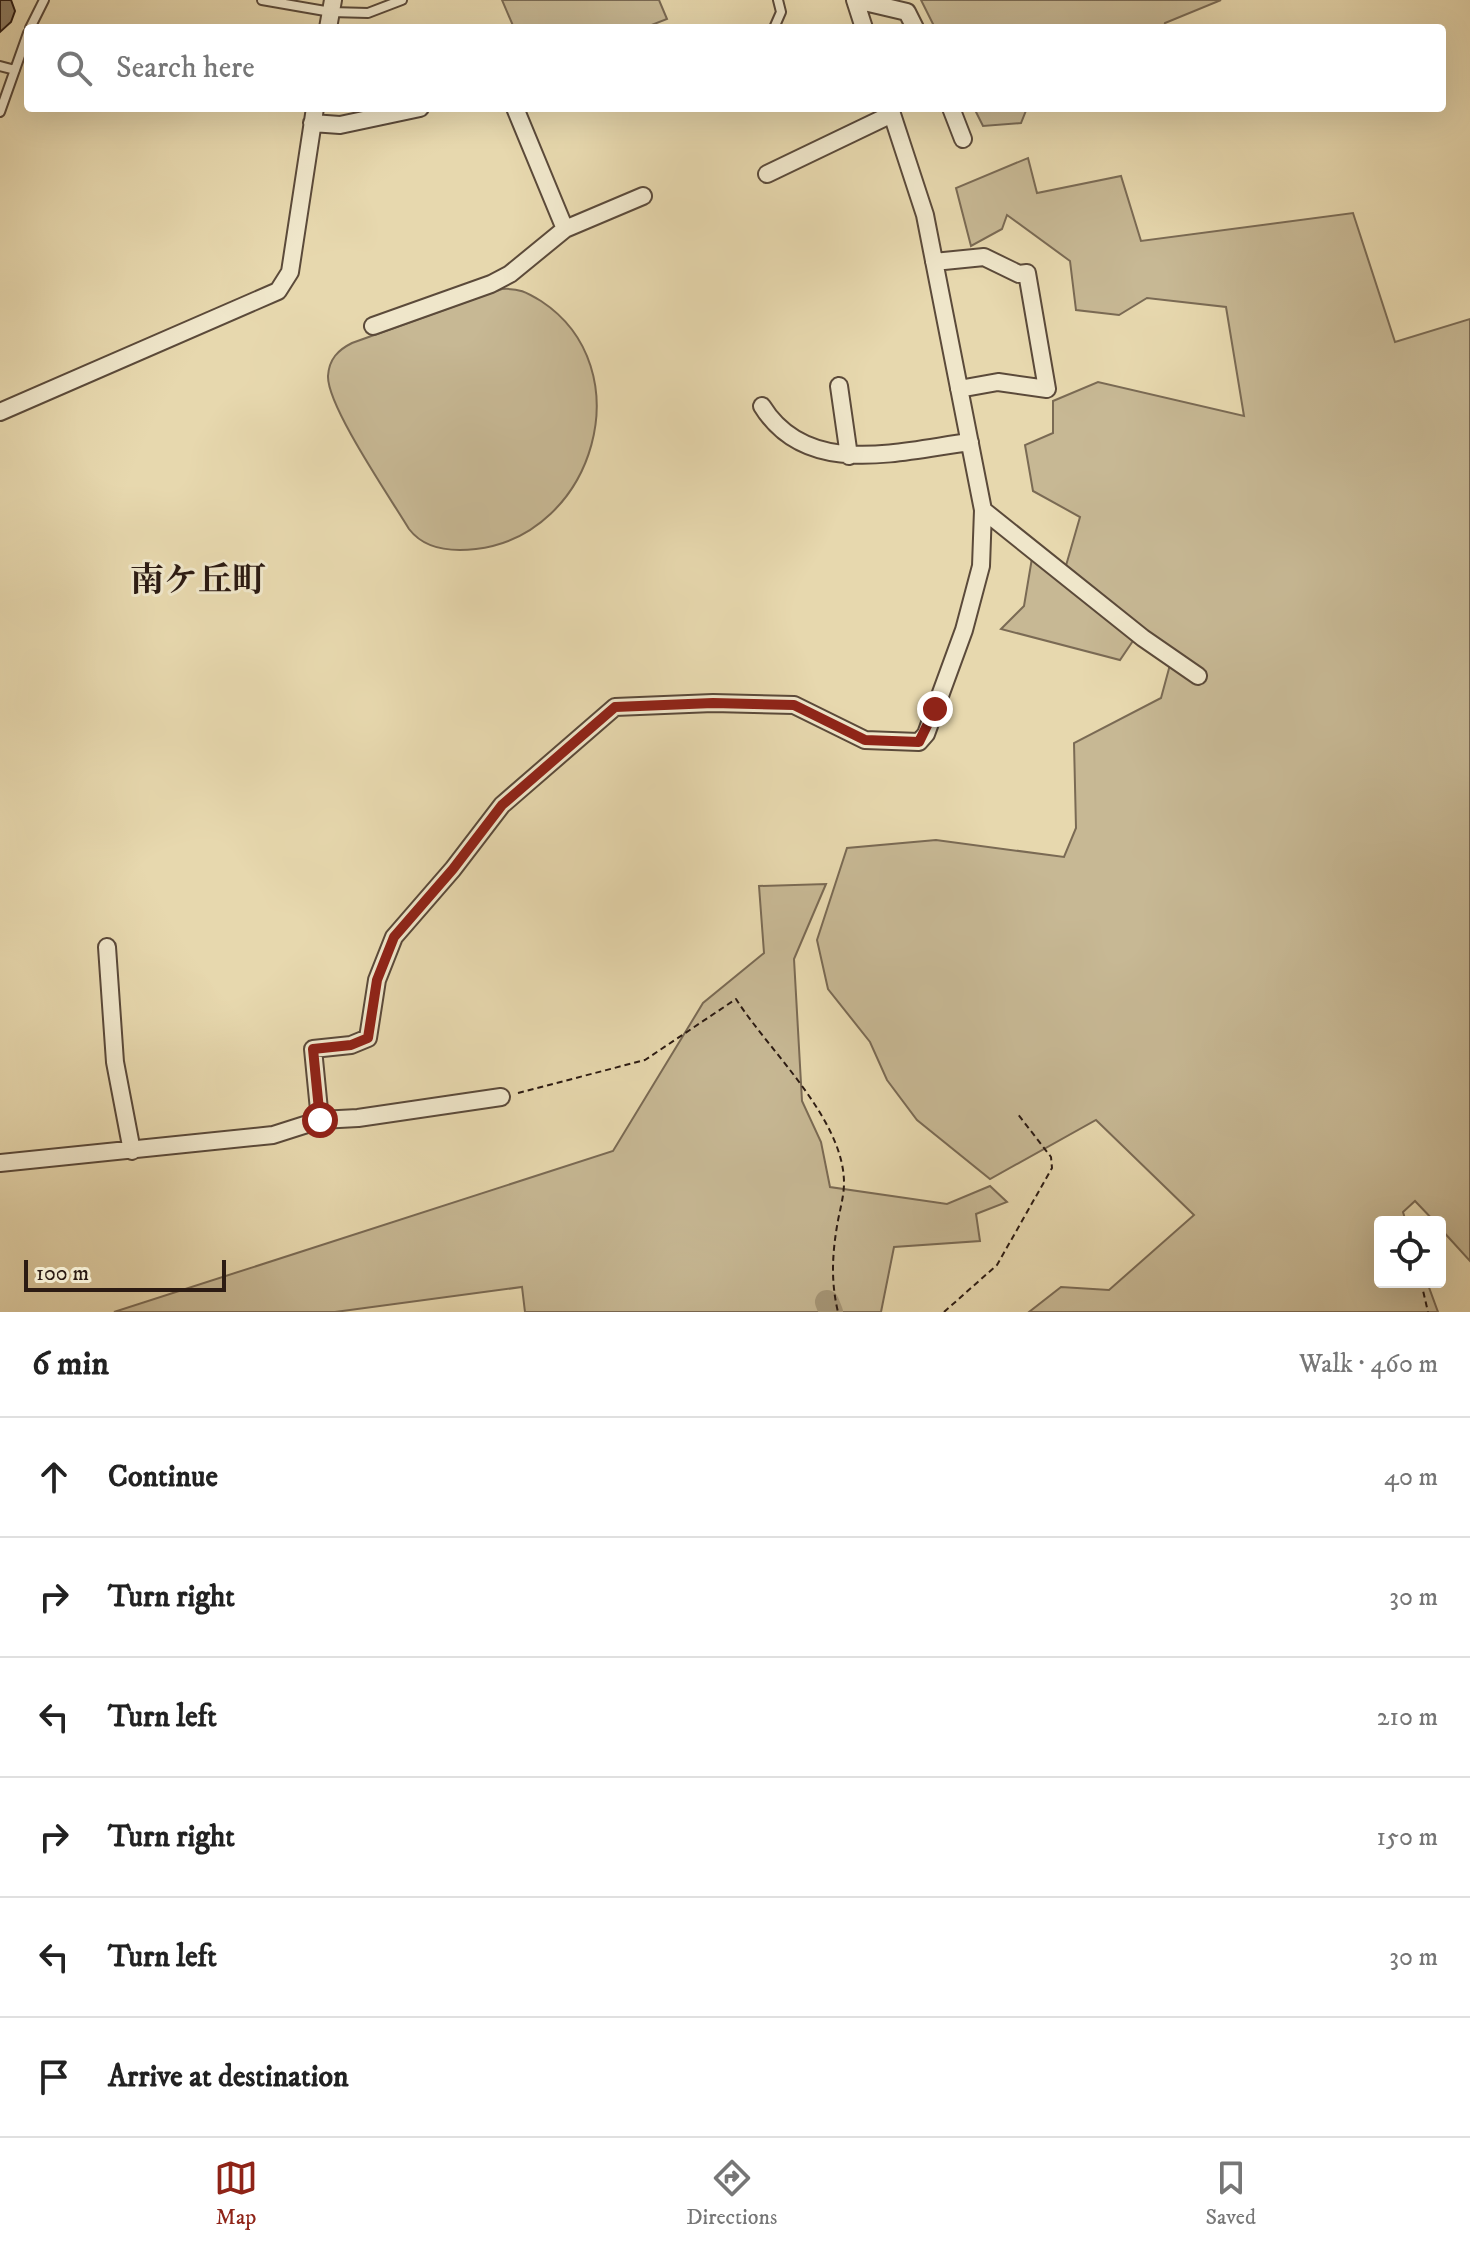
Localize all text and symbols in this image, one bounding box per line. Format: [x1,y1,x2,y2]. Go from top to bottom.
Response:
search box [24,24,1446,112]
icon: search [52,46,96,90]
text: Search here [116,50,255,87]
district label: 南ケ丘町 [130,560,266,602]
route end [917,691,953,727]
route start [302,1102,338,1138]
map controls [1374,1216,1446,1288]
button: locate [1374,1216,1446,1288]
scale bar [24,1256,226,1292]
text: 100 m [36,1260,89,1287]
text: 6 min [32,1343,109,1385]
text: Walk · 460 m [1299,1348,1438,1381]
icon: ahead [32,1455,76,1499]
text: Continue [108,1459,218,1496]
text: 40 m [1384,1461,1438,1494]
icon: right [32,1575,76,1619]
text: Turn right [108,1579,235,1616]
text: 30 m [1389,1581,1438,1614]
icon: left [32,1695,76,1739]
text: Turn left [108,1699,217,1736]
text: 210 m [1377,1701,1438,1734]
icon: right [32,1815,76,1859]
text: Turn right [108,1819,235,1856]
text: 150 m [1377,1821,1438,1854]
icon: left [32,1935,76,1979]
text: Turn left [108,1939,217,1976]
text: 30 m [1389,1941,1438,1974]
icon: arrive [32,2055,76,2099]
text: Arrive at destination [108,2059,349,2096]
tab: Map [214,2156,258,2231]
tab: Directions [686,2156,777,2231]
tab: Saved [1205,2156,1256,2231]

